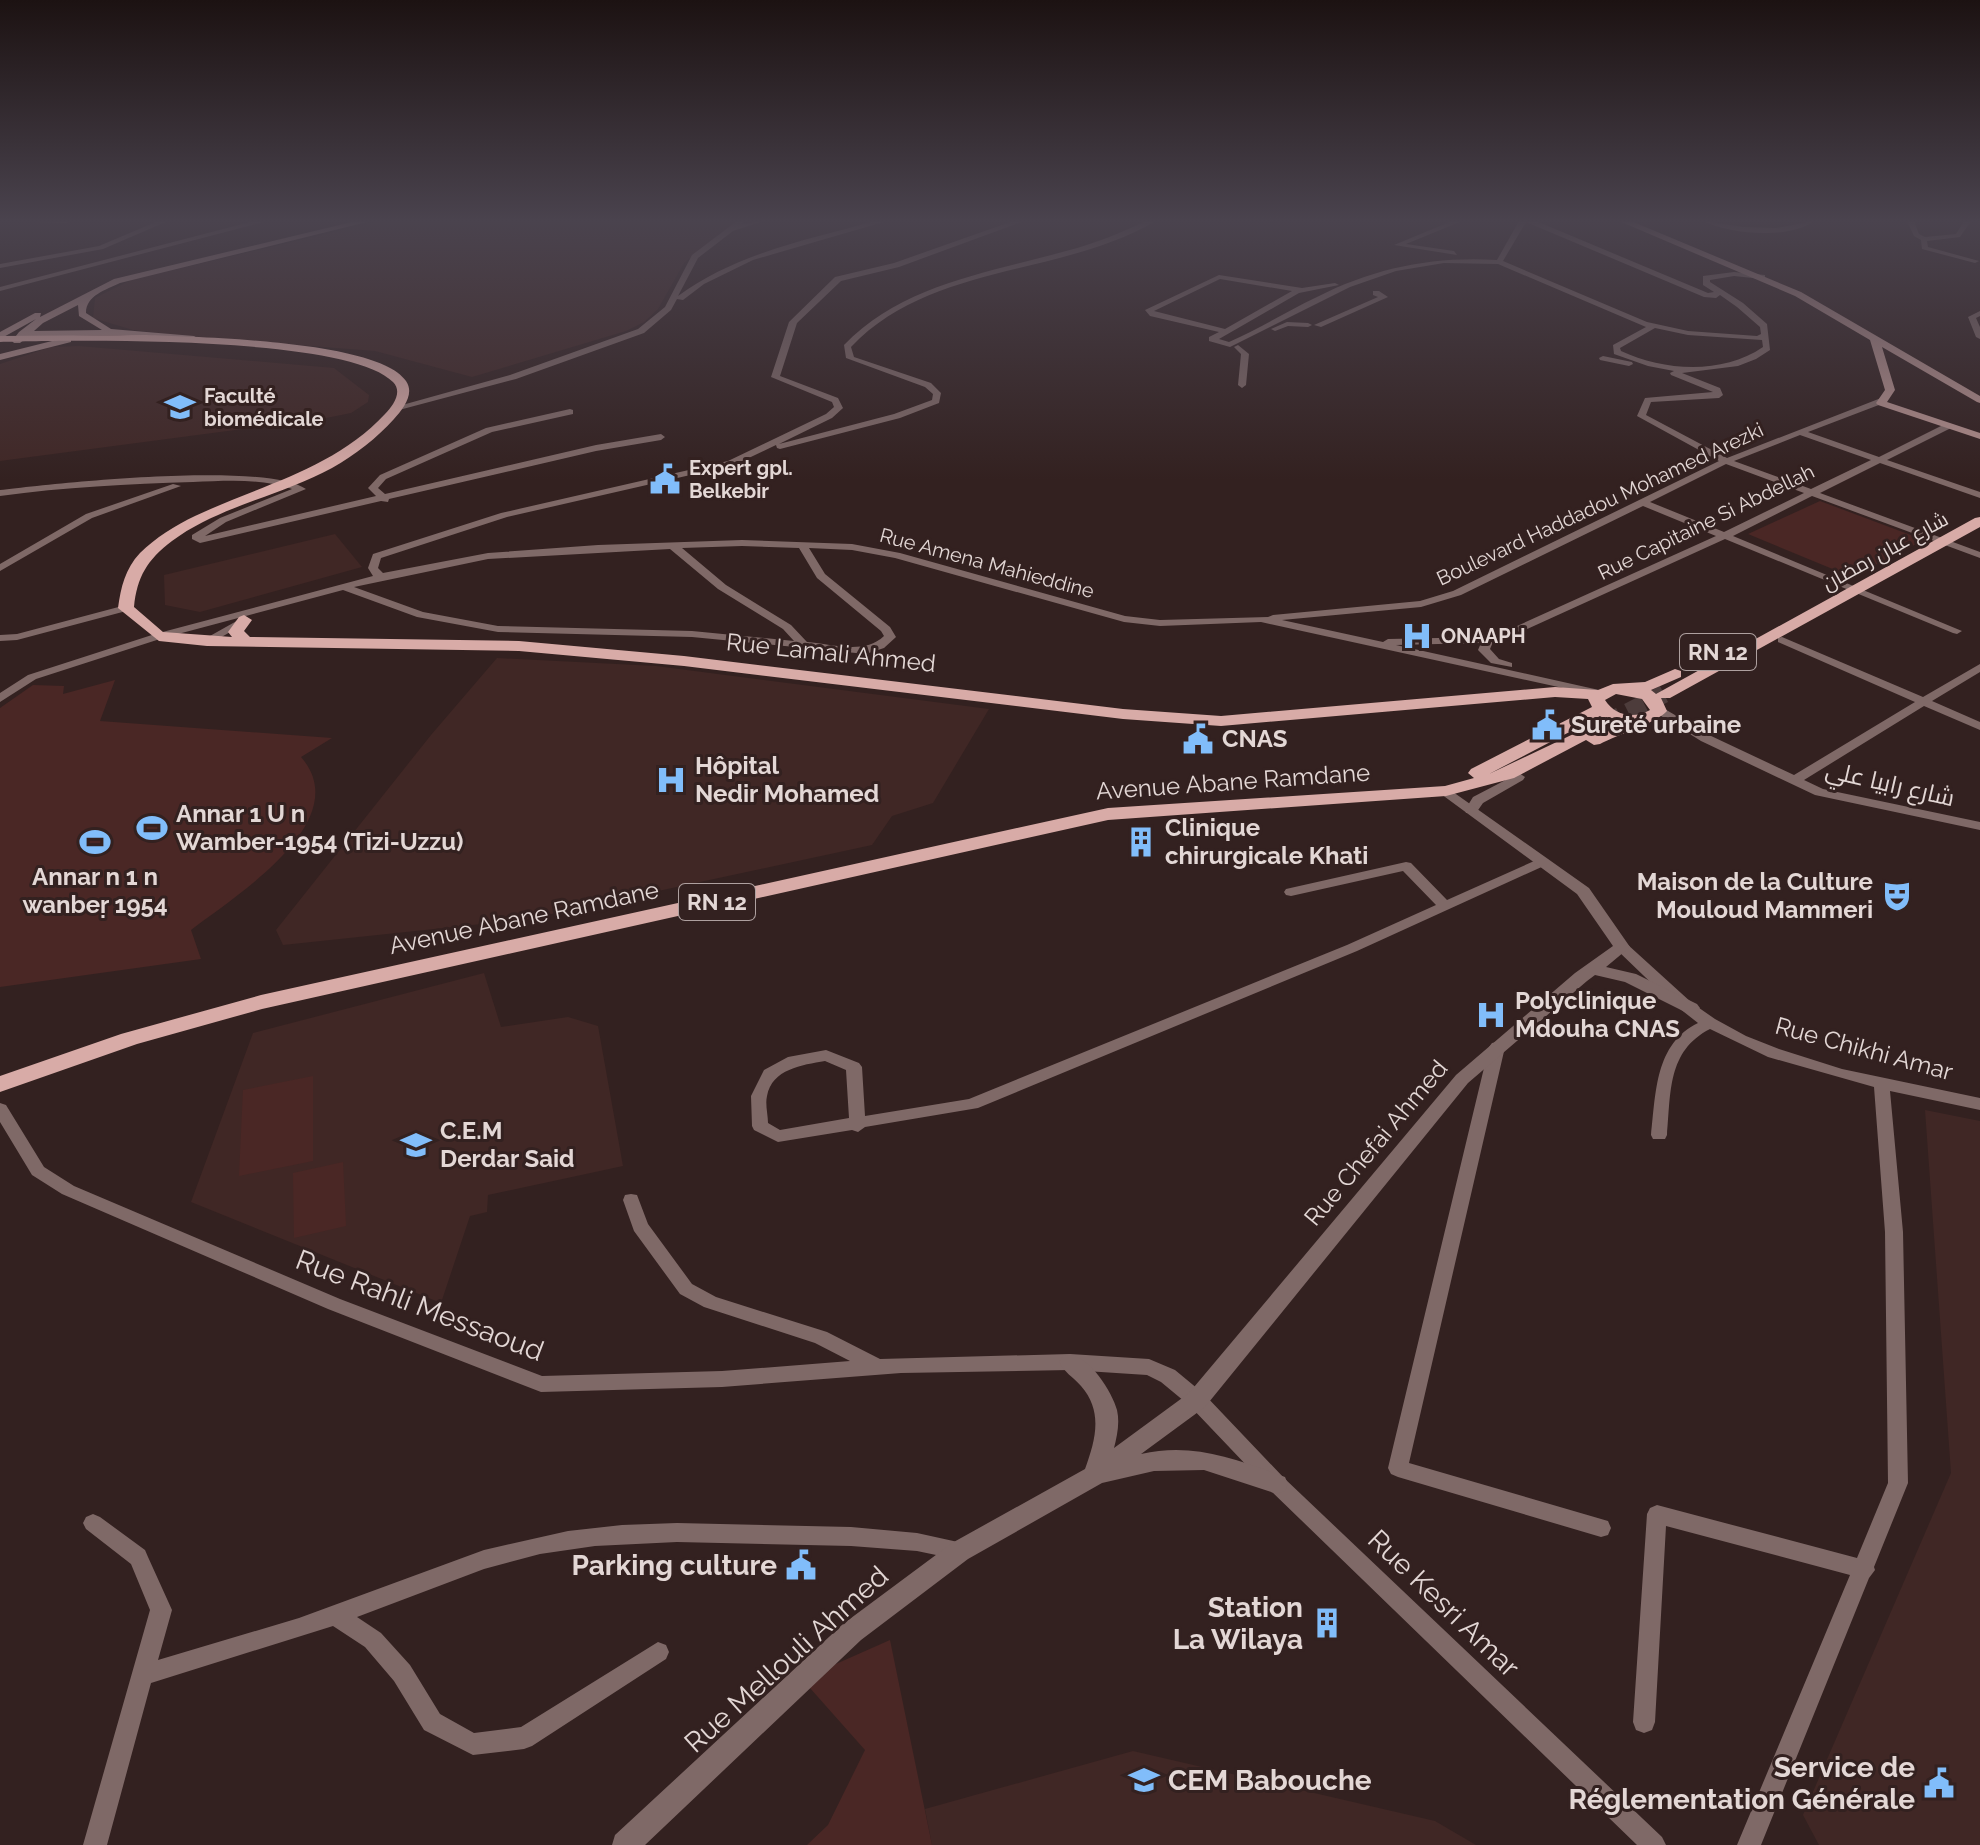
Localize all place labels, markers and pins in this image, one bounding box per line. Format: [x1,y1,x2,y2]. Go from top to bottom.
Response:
place label: Faculté biomédicale [204,384,324,431]
school or university icon: Faculté biomédicale [163,390,197,424]
place label: Expert gpl. Belkebir [689,456,793,503]
public building icon: Expert gpl. Belkebir [648,462,682,496]
hospital icon: ONAAPH [1400,619,1434,653]
place label: ONAAPH [1441,624,1526,648]
public building icon: Sureté urbaine [1530,708,1564,742]
place label: Sureté urbaine [1571,710,1741,739]
public building icon: CNAS [1181,722,1215,756]
place label: CNAS [1222,724,1287,753]
place label: Hôpital Nedir Mohamed [695,751,879,808]
hospital icon: Hôpital Nedir Mohamed [654,763,688,797]
place label: Annar 1 U n Wamber-1954 (Tizi-Uzzu) [176,799,463,856]
sports icon: Annar 1 U n Wamber-1954 (Tizi-Uzzu) [135,811,169,845]
place label: Clinique chirurgicale Khati [1165,813,1368,870]
sports icon: Annar n 1 n wanbeṛ 1954 [78,825,112,859]
building icon: Clinique chirurgicale Khati [1124,825,1158,859]
place label: Annar n 1 n wanbeṛ 1954 [22,862,168,919]
place label: Maison de la Culture Mouloud Mammeri [1637,867,1873,924]
theatre icon: Maison de la Culture Mouloud Mammeri [1880,879,1914,913]
place label: Polyclinique Mdouha CNAS [1515,986,1680,1043]
hospital icon: Polyclinique Mdouha CNAS [1474,998,1508,1032]
place label: C.E.M Derdar Said [440,1116,575,1173]
school or university icon: C.E.M Derdar Said [399,1128,433,1162]
public building icon: Parking culture [784,1548,818,1582]
place label: Parking culture [571,1549,777,1582]
place label: Station La Wilaya [1173,1591,1303,1656]
building icon: Station La Wilaya [1310,1606,1344,1640]
place label: Service de Réglementation Générale [1569,1751,1915,1816]
school or university icon: CEM Babouche [1127,1763,1161,1797]
place label: CEM Babouche [1168,1764,1372,1797]
public building icon: Service de Réglementation Générale [1922,1766,1956,1800]

